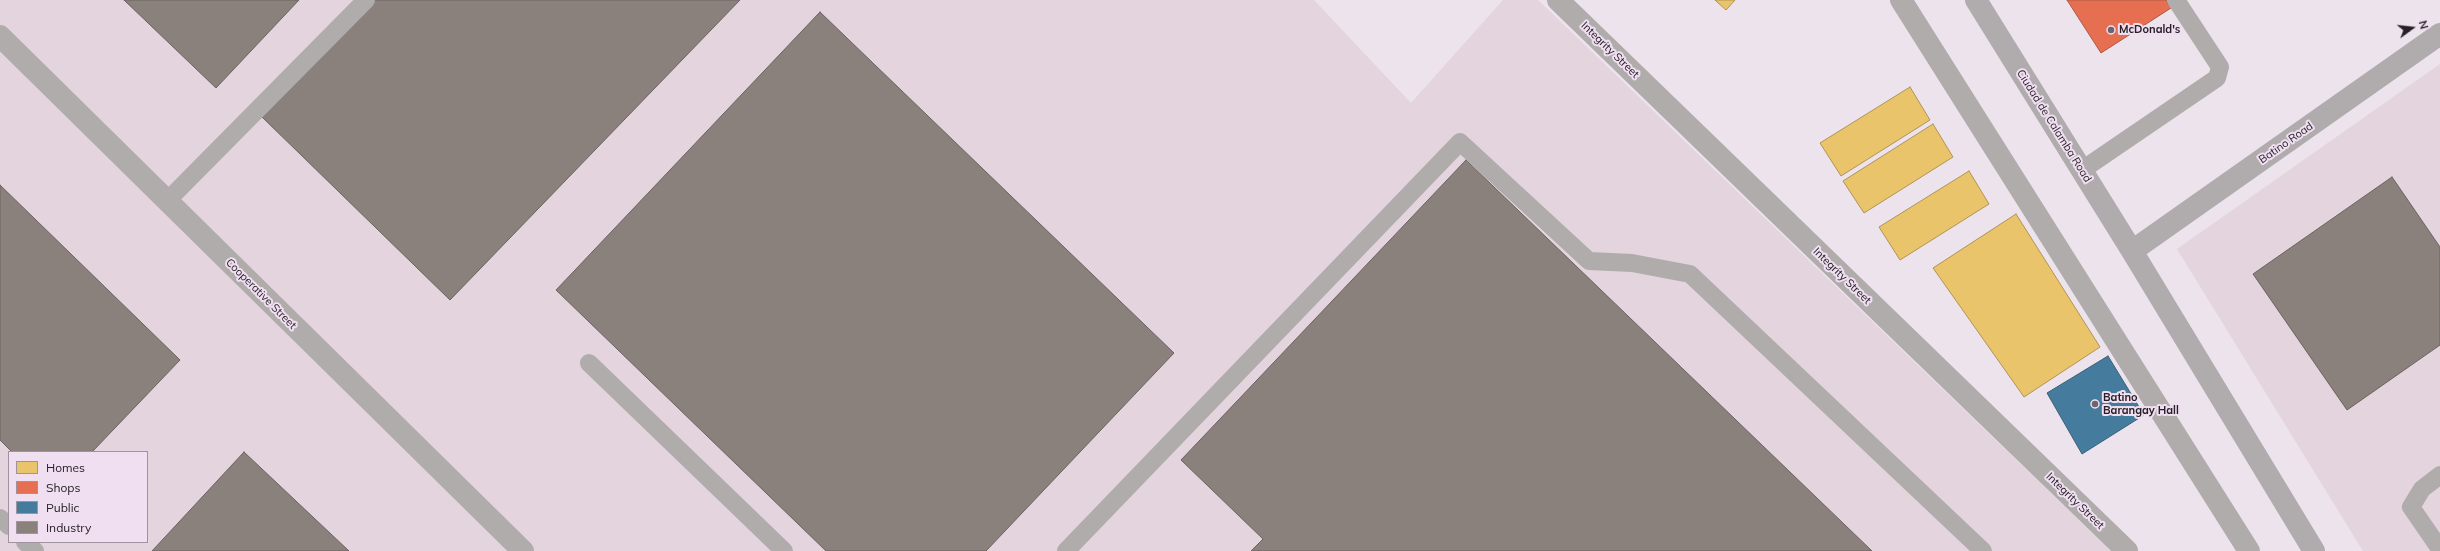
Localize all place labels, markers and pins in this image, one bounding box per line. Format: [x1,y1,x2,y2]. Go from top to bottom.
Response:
place label: McDonald's [2119,23,2180,37]
marker: McDonald's [2106,25,2116,35]
place label: Batino Barangay Hall [2103,391,2179,417]
marker: Batino Barangay Hall [2090,399,2100,409]

